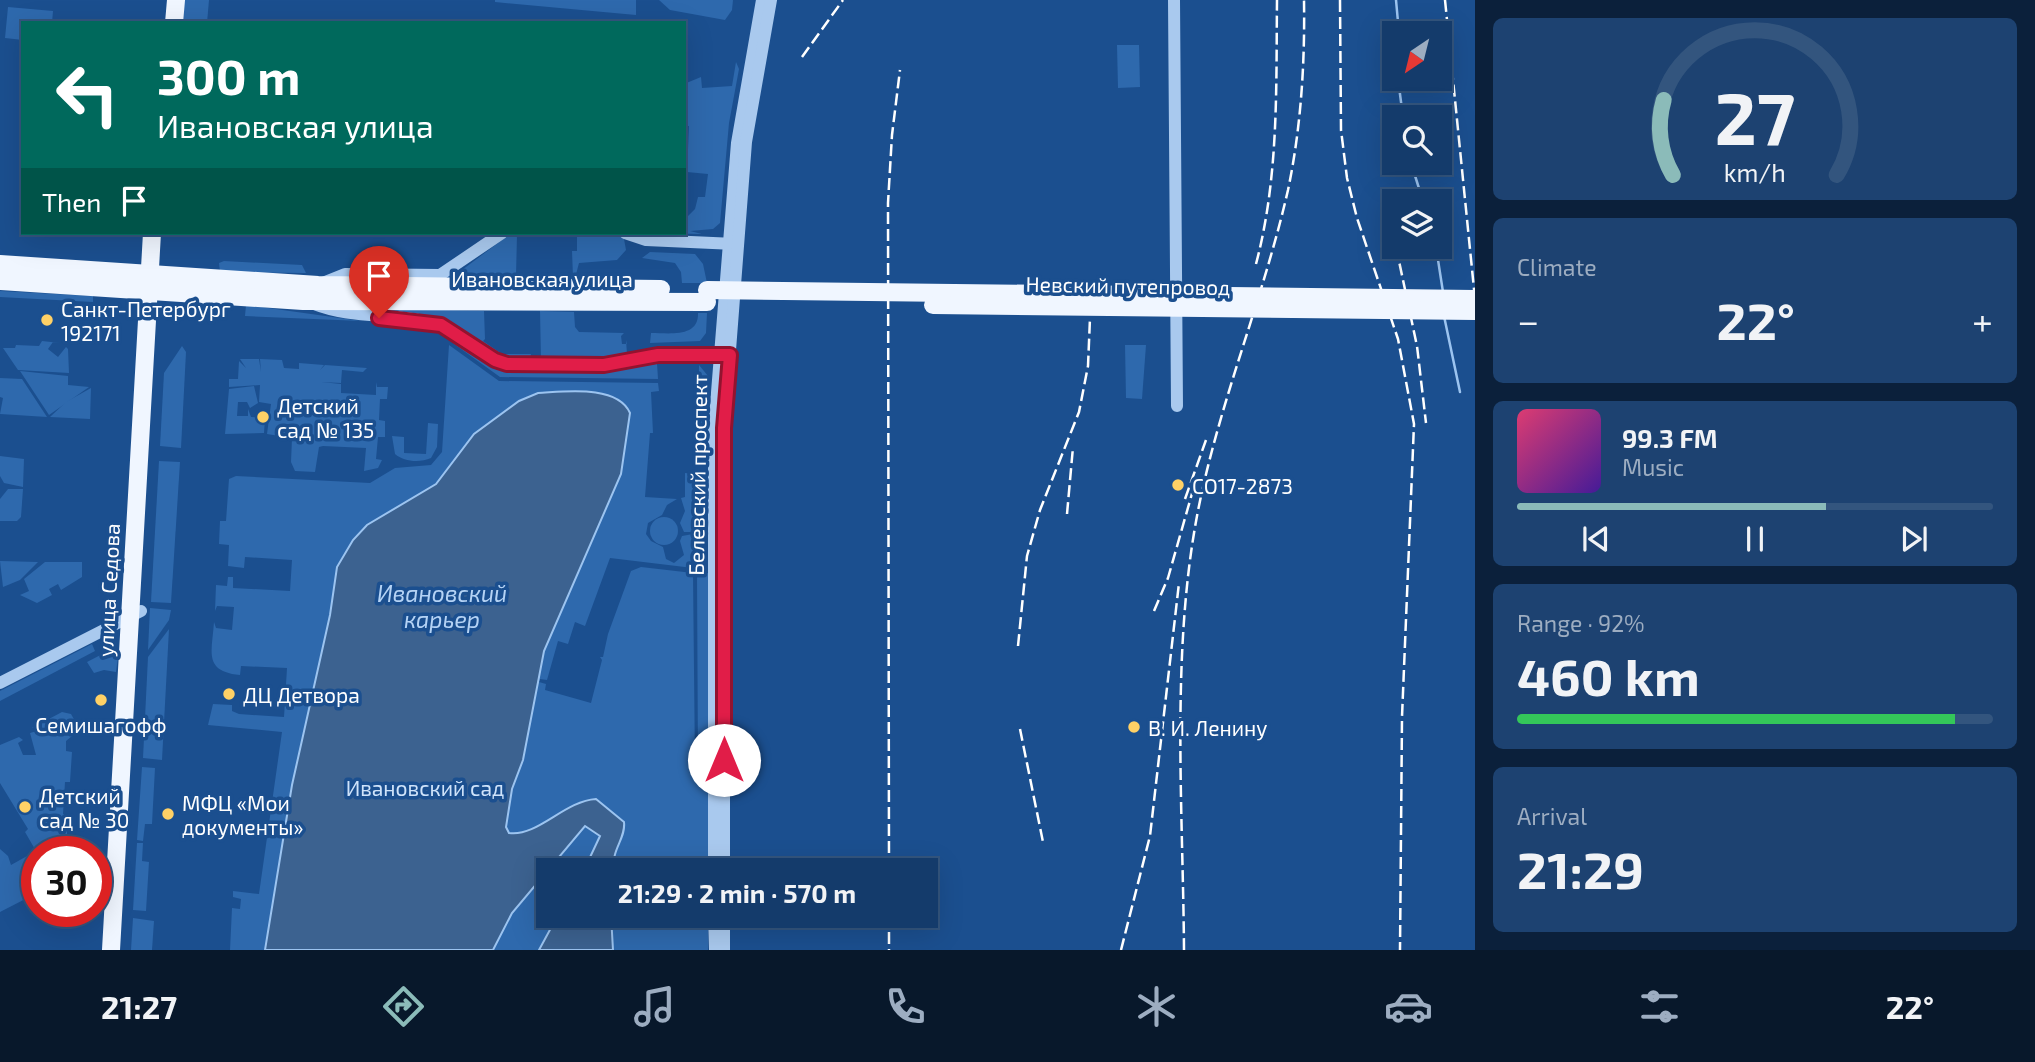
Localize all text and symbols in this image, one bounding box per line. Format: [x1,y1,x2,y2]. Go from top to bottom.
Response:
north arrow [1382,21,1452,91]
map controls [1382,21,1452,259]
text: 300 m [157,46,300,105]
icon: left [42,49,133,140]
text: 27 [1715,72,1795,160]
button: search [1382,105,1452,175]
text: Ивановская улица [157,106,434,144]
text: km/h [1724,157,1786,187]
icon: arrive [115,182,153,220]
text: Then [42,186,101,217]
button: layers [1382,189,1452,259]
pin [349,246,409,318]
text: Climate [1517,253,1597,281]
icon: arrive [360,257,398,295]
street label: Ивановская улица [451,266,633,292]
street label: Невский путепровод [1025,271,1230,300]
text: 22° [1716,288,1795,350]
place label: Санкт-Петербург 192171 [61,296,231,345]
text: − [1517,297,1539,343]
text: + [1972,297,1993,343]
marker: Санкт-Петербург 192171 [39,312,55,328]
street label: Белевский проспект [683,374,711,576]
place label: Детский сад № 135 [277,393,374,442]
marker: Детский сад № 135 [255,409,271,425]
text: 99.3 FM [1622,422,1718,453]
text: Music [1622,453,1684,481]
place label: СО17-2873 [1192,473,1293,498]
marker: СО17-2873 [1170,477,1186,493]
icon: previous [1577,520,1615,558]
icon: pause [1736,520,1774,558]
icon: next [1895,520,1933,558]
street label: улица Седова [92,523,125,658]
water label: Ивановский карьер [377,579,507,633]
text: Range · 92% [1517,609,1645,637]
text: 460 km [1517,644,1700,706]
place label: ДЦ Детвора [243,682,360,707]
marker: ДЦ Детвора [221,686,237,702]
marker: Семишагофф [93,692,109,708]
place label: Семишагофф [35,712,167,737]
place label: В. И. Ленину [1148,715,1267,741]
marker: В. И. Ленину [1126,719,1142,735]
position arrow [687,723,761,797]
park label: Ивановский сад [346,775,504,800]
place label: Детский сад № 30 [39,783,129,832]
place label: МФЦ «Мои документы» [182,790,304,840]
marker: Детский сад № 30 [17,799,33,815]
text: Arrival [1517,802,1587,830]
marker: МФЦ «Мои документы» [160,806,176,822]
speed limit sign: 30 [21,836,112,927]
text: 21:29 [1517,837,1644,899]
text: 21:29 · 2 min · 570 m [618,877,856,908]
icon: directions [379,982,428,1031]
icon: music [630,982,679,1031]
icon: phone [881,982,930,1031]
icon: climate [1132,982,1181,1031]
icon: car [1384,982,1433,1031]
icon: filters [1635,982,1684,1031]
text: 21:27 [101,987,177,1025]
text: 22° [1886,987,1934,1025]

